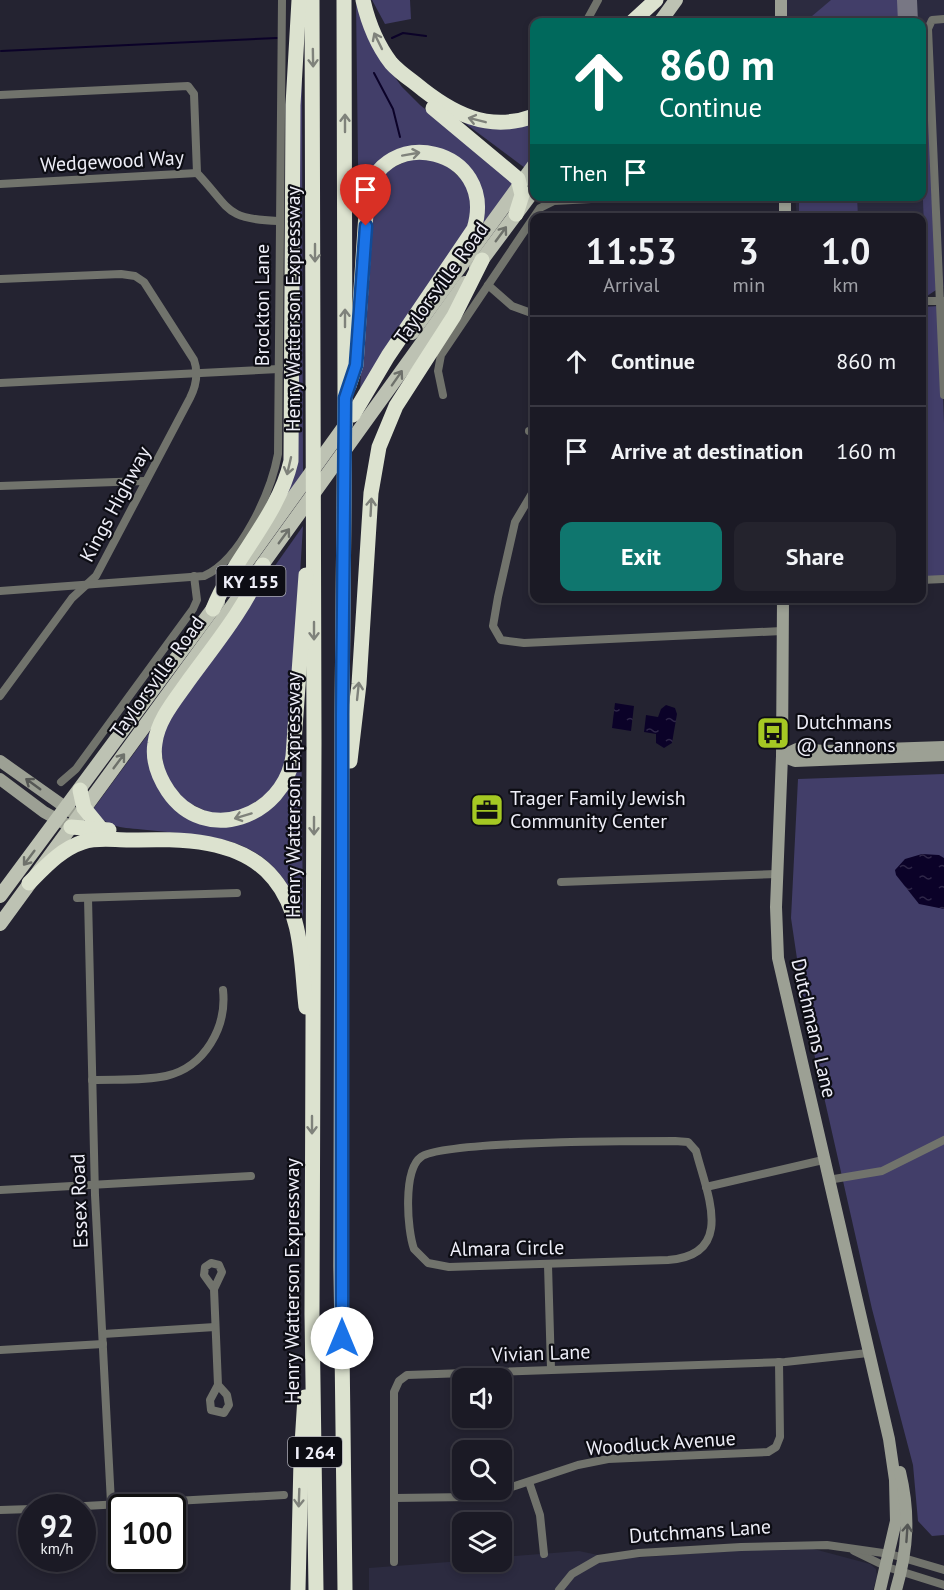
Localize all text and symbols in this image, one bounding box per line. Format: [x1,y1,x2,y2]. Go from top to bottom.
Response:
one-way arrow [372,32,384,50]
text: 860 m [659,37,775,92]
icon: ahead [560,42,638,120]
one-way arrow [308,48,319,68]
text: Continue [659,90,762,124]
one-way arrow [339,113,351,133]
one-way arrow [468,113,487,125]
street label: Wedgewood Way [39,144,185,178]
one-way arrow [401,148,420,159]
icon: arrive [619,156,652,189]
text: Then [560,159,607,187]
pin [340,164,391,226]
icon: arrive [349,173,382,206]
street label: Henry Watterson Expressway [280,185,306,432]
street label: Taylorsville Road [388,217,494,349]
one-way arrow [495,226,507,242]
text: 11:53 [586,227,677,274]
text: 3 [739,227,759,274]
text: 1.0 [821,227,870,274]
one-way arrow [309,243,321,263]
street label: Brockton Lane [249,244,275,366]
text: Arrival [603,272,659,298]
text: min [733,272,765,298]
text: km [833,272,858,298]
one-way arrow [339,308,351,328]
icon: ahead [560,345,593,378]
text: Continue [611,347,695,375]
text: 860 m [836,347,896,375]
one-way arrow [391,370,403,386]
icon: arrive [560,435,593,468]
text: Arrive at destination [611,437,803,465]
text: 160 m [836,437,896,465]
street label: Kings Highway [74,441,157,566]
one-way arrow [283,456,294,476]
one-way arrow [365,497,376,517]
button: Exit [560,522,722,591]
button: Share [734,522,896,591]
one-way arrow [277,529,290,545]
road number: KY 155 [216,566,286,596]
street label: Taylorsville Road [104,611,210,743]
one-way arrow [308,620,320,640]
street label: Henry Watterson Expressway [280,671,306,918]
one-way arrow [353,682,364,702]
place label: Dutchmans @ Cannons [796,709,896,758]
bus stop icon: Dutchmans @ Cannons [755,715,791,751]
one-way arrow [112,754,125,770]
one-way arrow [26,778,42,790]
place label: Trager Family Jewish Community Center [510,785,686,834]
office icon: Trager Family Jewish Community Center [469,792,505,828]
one-way arrow [234,812,253,823]
one-way arrow [308,815,320,835]
one-way arrow [22,849,35,865]
street label: Dutchmans Lane [785,956,843,1100]
one-way arrow [306,1114,318,1134]
street label: Essex Road [64,1153,94,1249]
street label: Henry Watterson Expressway [279,1157,305,1404]
street label: Almara Circle [450,1234,564,1262]
position arrow [310,1306,374,1370]
street label: Vivian Lane [490,1338,591,1368]
map controls [452,1368,512,1572]
button: sound [452,1368,512,1428]
street label: Woodluck Avenue [585,1425,737,1461]
road number: I 264 [288,1437,342,1467]
button: search [452,1440,512,1500]
one-way arrow [294,1487,305,1507]
speed limit sign: 100 [108,1494,186,1572]
text: 92 [40,1506,74,1545]
button: layers [452,1512,512,1572]
street label: Dutchmans Lane [628,1513,772,1549]
one-way arrow [902,1523,913,1543]
text: km/h [41,1539,73,1558]

